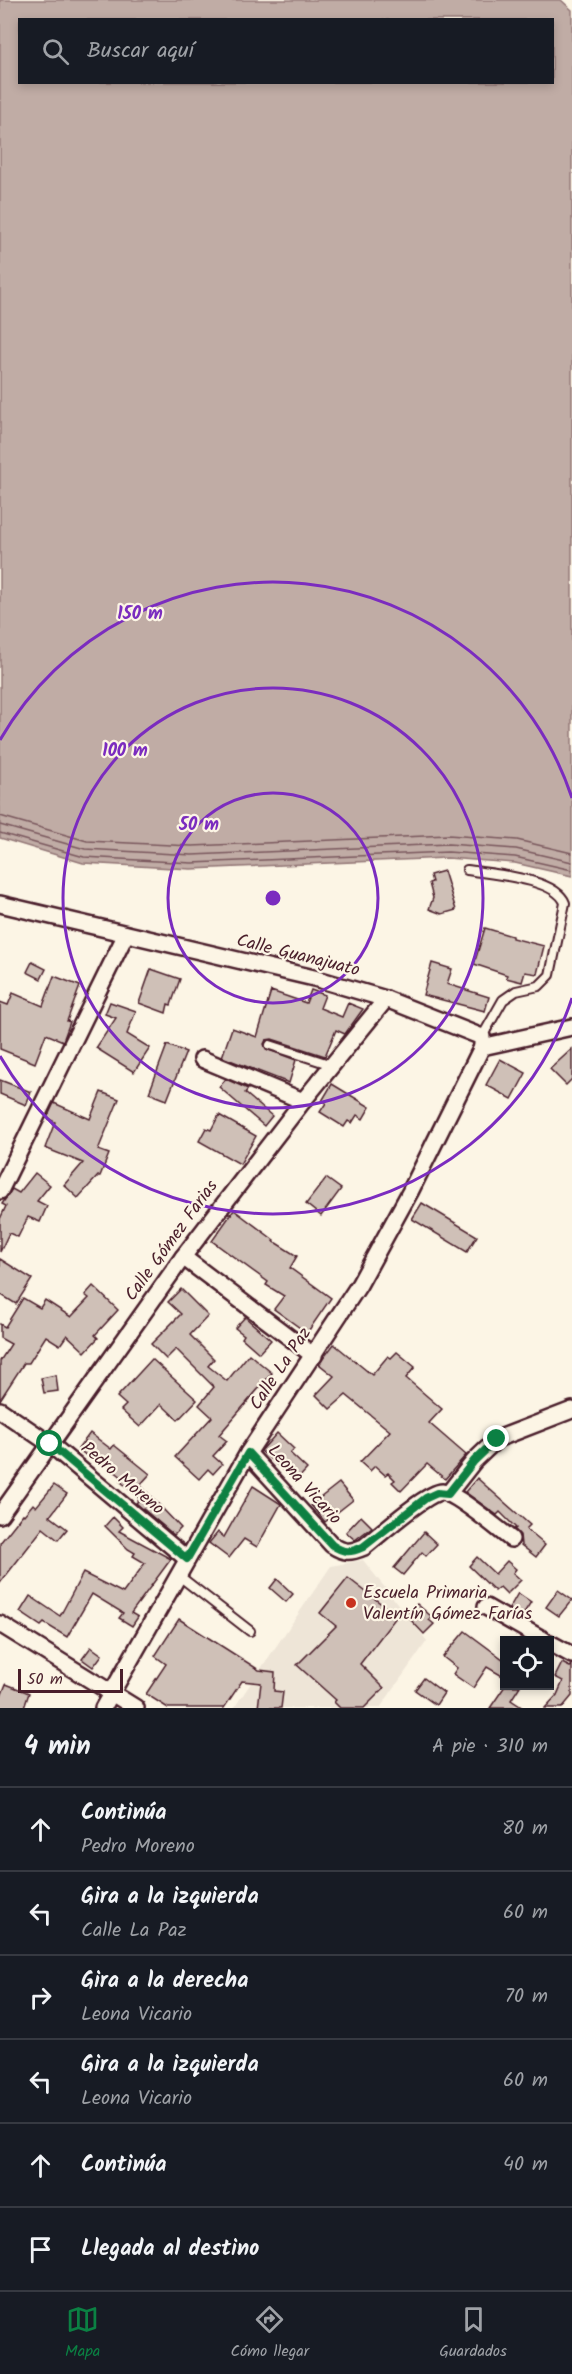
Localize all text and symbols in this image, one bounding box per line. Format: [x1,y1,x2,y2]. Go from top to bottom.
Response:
search box [18,18,554,84]
text: Buscar aquí [87,34,194,69]
icon: search [39,35,72,68]
text: 150 m [117,600,163,629]
text: 100 m [102,737,148,766]
text: 50 m [178,811,219,840]
centre of rings [263,888,283,908]
street label: Calle Guanajuato [233,927,363,985]
street label: Calle Gómez Farias [118,1174,226,1308]
street label: Calle La Paz [242,1321,320,1416]
route end [483,1425,509,1451]
route start [36,1430,62,1456]
street label: Pedro Moreno [73,1435,171,1523]
street label: Leona Vicario [260,1438,348,1532]
place label: Escuela Primaria Valentín Gómez Farías [363,1579,532,1629]
marker: Escuela Primaria Valentín Gómez Farías [344,1596,358,1610]
map controls [500,1636,554,1690]
button: locate [500,1636,554,1690]
scale bar [18,1666,123,1694]
text: 50 m [27,1667,63,1692]
text: 4 min [24,1726,91,1768]
text: A pie · 310 m [432,1731,548,1763]
text: Continúa [81,1796,166,1831]
icon: ahead [24,1813,57,1846]
text: 80 m [502,1813,548,1845]
text: Pedro Moreno [81,1831,195,1863]
text: Gira a la izquierda [81,1880,259,1915]
icon: left [24,1897,57,1930]
text: 60 m [503,1897,548,1929]
text: Calle La Paz [81,1915,187,1947]
text: Gira a la derecha [81,1964,248,1999]
icon: right [24,1981,57,2014]
text: 70 m [505,1981,548,2013]
text: Leona Vicario [81,1999,192,2031]
text: Gira a la izquierda [81,2048,259,2083]
icon: left [24,2065,57,2098]
text: 60 m [503,2065,548,2097]
text: Leona Vicario [81,2083,192,2115]
text: Continúa [81,2148,166,2183]
icon: ahead [24,2149,57,2182]
text: 40 m [503,2149,548,2181]
text: Llegada al destino [81,2232,259,2267]
icon: arrive [24,2233,57,2266]
tab: Mapa [65,2303,100,2364]
tab: Cómo llegar [230,2303,309,2364]
tab: Guardados [439,2303,507,2364]

